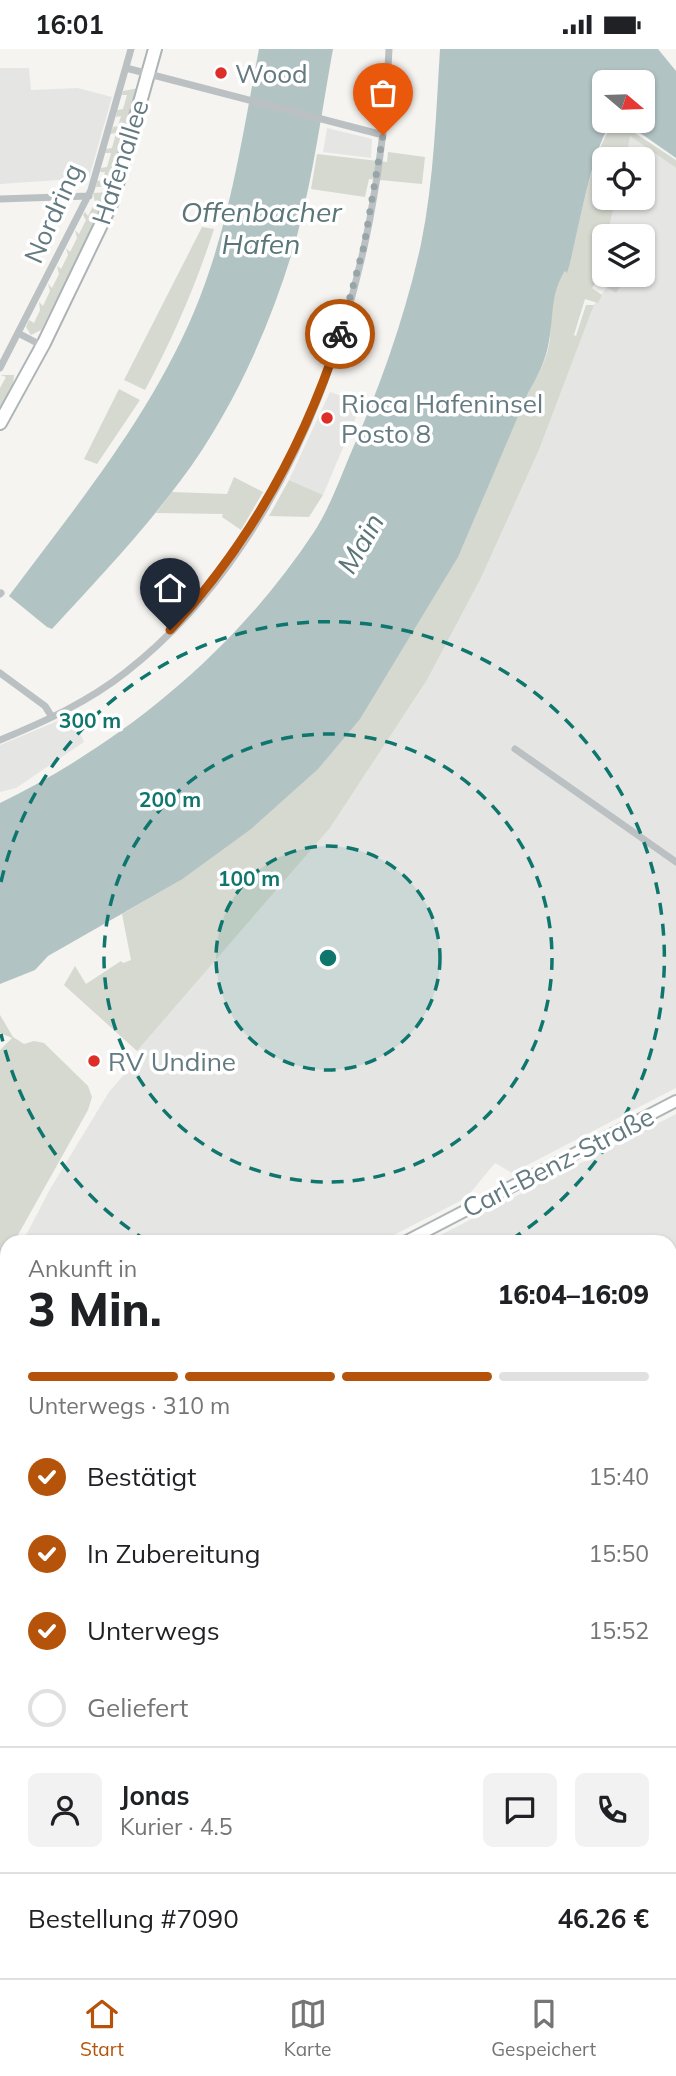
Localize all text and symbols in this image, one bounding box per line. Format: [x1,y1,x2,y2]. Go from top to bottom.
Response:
text: 16:01 [35,8,104,41]
place label: Wood [235,57,308,90]
pin [353,63,413,135]
marker: Wood [213,65,229,81]
north arrow [592,70,654,133]
map controls [592,70,655,287]
icon: bag [364,74,402,112]
street label: Hafenallee [84,95,156,229]
button: locate [592,147,655,210]
street label: Nordring [16,158,90,268]
water label: Offenbacher Hafen [181,194,343,261]
button: layers [592,224,655,287]
courier [305,299,375,369]
icon: bike [321,315,359,353]
place label: Rioca Hafeninsel Posto 8 [341,387,543,450]
marker: Rioca Hafeninsel Posto 8 [319,410,335,426]
water label: Main [329,507,391,579]
pin [140,558,200,630]
icon: home [151,569,189,607]
text: 300 m [59,707,121,733]
text: 200 m [139,786,201,812]
text: 100 m [218,865,280,891]
centre of rings [316,946,340,970]
place label: RV Undine [108,1045,236,1078]
marker: RV Undine [86,1053,102,1069]
street label: Carl-Benz-Straße [457,1099,659,1225]
text: Ankunft in [28,1254,137,1283]
text: 16:04–16:09 [498,1278,649,1311]
text: 3 Min. [28,1280,162,1338]
text: Unterwegs · 310 m [28,1391,230,1420]
icon: check [28,1458,66,1496]
text: Bestätigt [87,1460,196,1493]
text: 15:40 [589,1462,649,1491]
icon: check [28,1535,66,1573]
text: In Zubereitung [87,1537,260,1570]
text: 15:50 [589,1539,649,1568]
icon: check [28,1612,66,1650]
text: Unterwegs [87,1614,220,1647]
text: 15:52 [589,1616,649,1645]
text: Geliefert [87,1691,188,1724]
button: person [28,1773,102,1847]
button: chat [483,1773,557,1847]
button: phone [575,1773,649,1847]
text: Jonas [120,1779,190,1812]
text: Kurier · 4.5 [120,1812,232,1841]
text: Bestellung #7090 [28,1902,239,1935]
text: 46.26 € [557,1902,649,1935]
tab: Start [80,1995,124,2061]
tab: Karte [284,1995,331,2061]
tab: Gespeichert [491,1995,596,2061]

